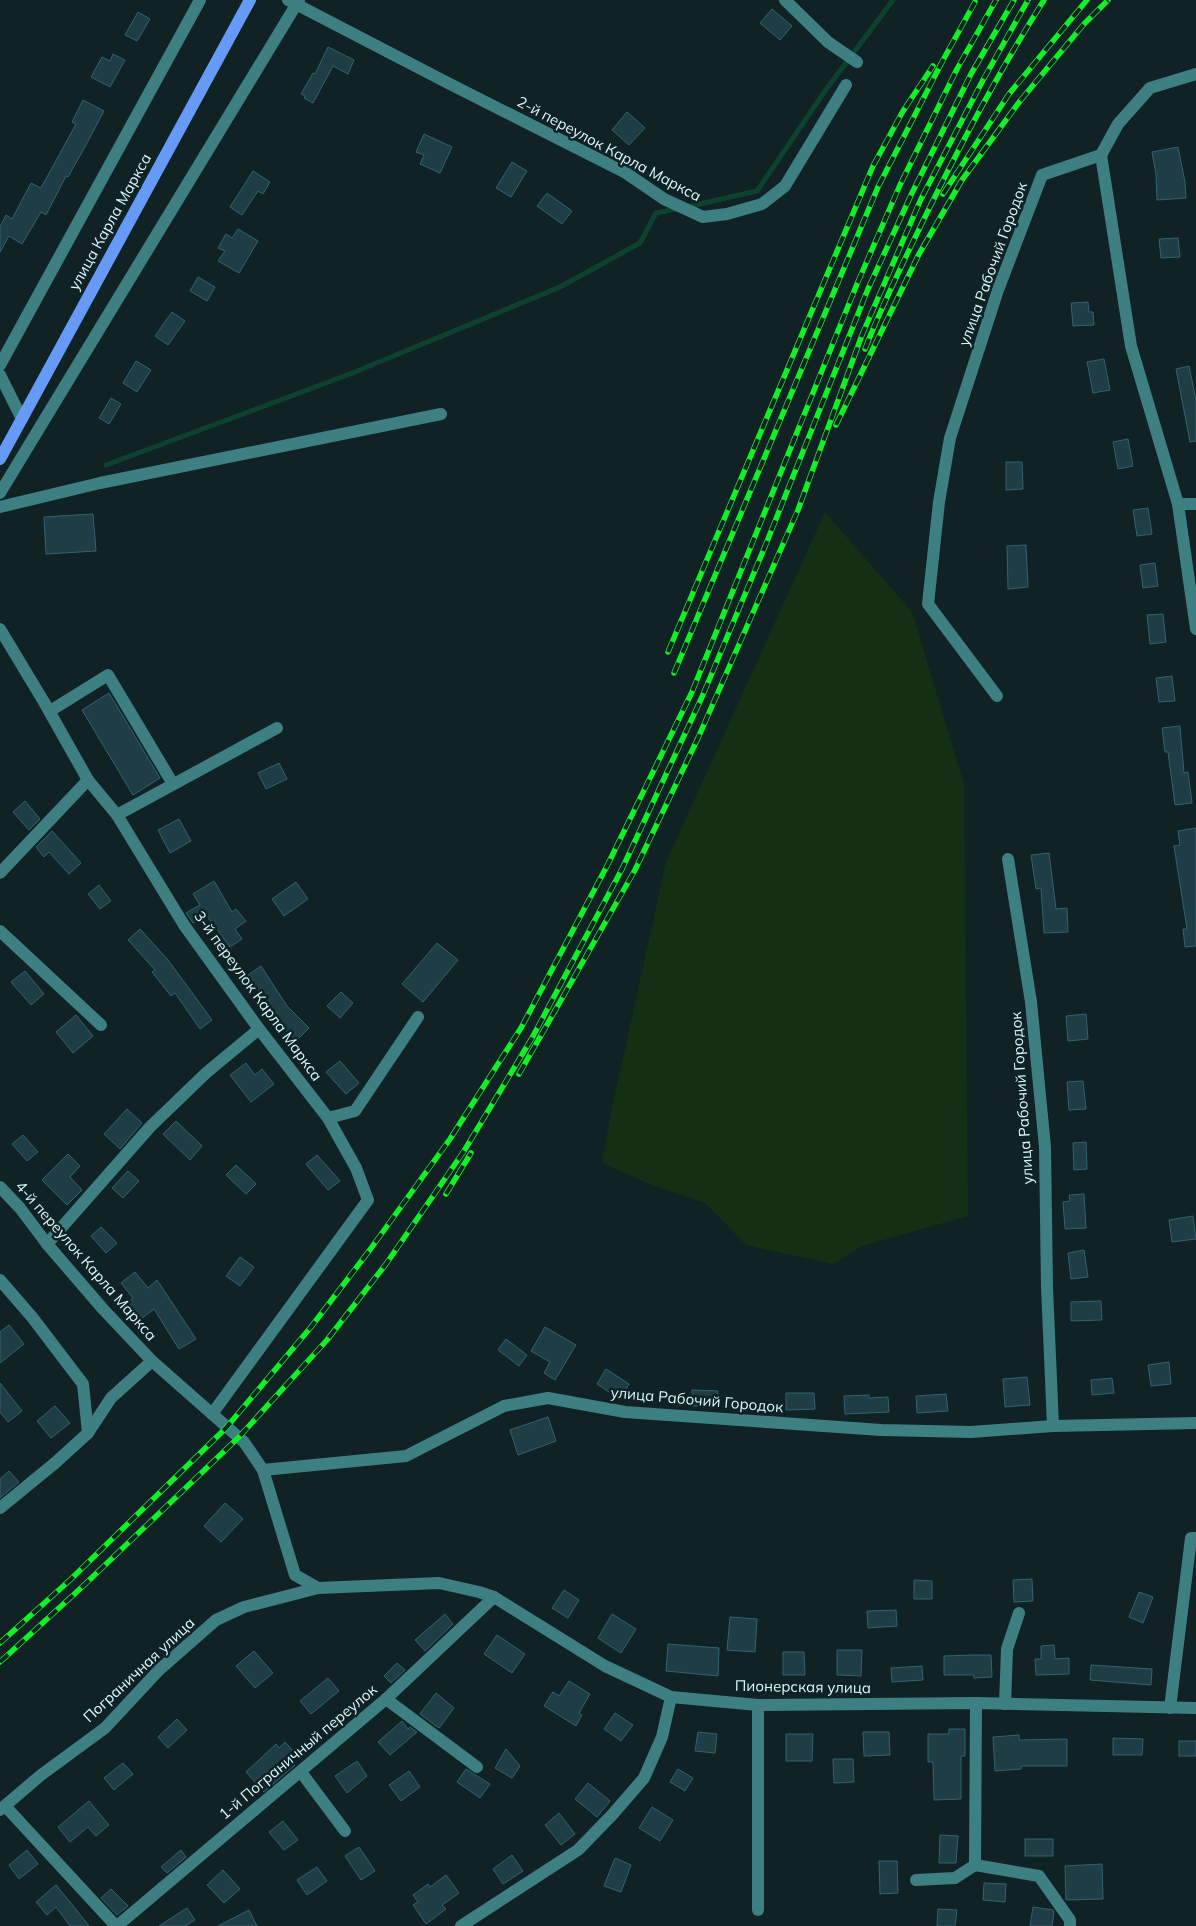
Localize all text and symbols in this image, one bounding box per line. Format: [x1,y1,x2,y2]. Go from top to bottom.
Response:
street label: 2-й переулок Карла Маркса [514,92,705,205]
street label: улица Карла Маркса [64,150,155,293]
street label: улица Рабочий Городок [954,178,1031,348]
street label: 3-й переулок Карла Маркса [190,907,327,1085]
street label: улица Рабочий Городок [1006,1010,1037,1185]
street label: 4-й переулок Карла Маркса [12,1177,161,1345]
street label: улица Рабочий Городок [610,1382,785,1417]
street label: Пограничная улица [79,1613,198,1726]
street label: Пионерская улица [735,1676,871,1697]
street label: 1-й Пограничный переулок [215,1679,381,1823]

